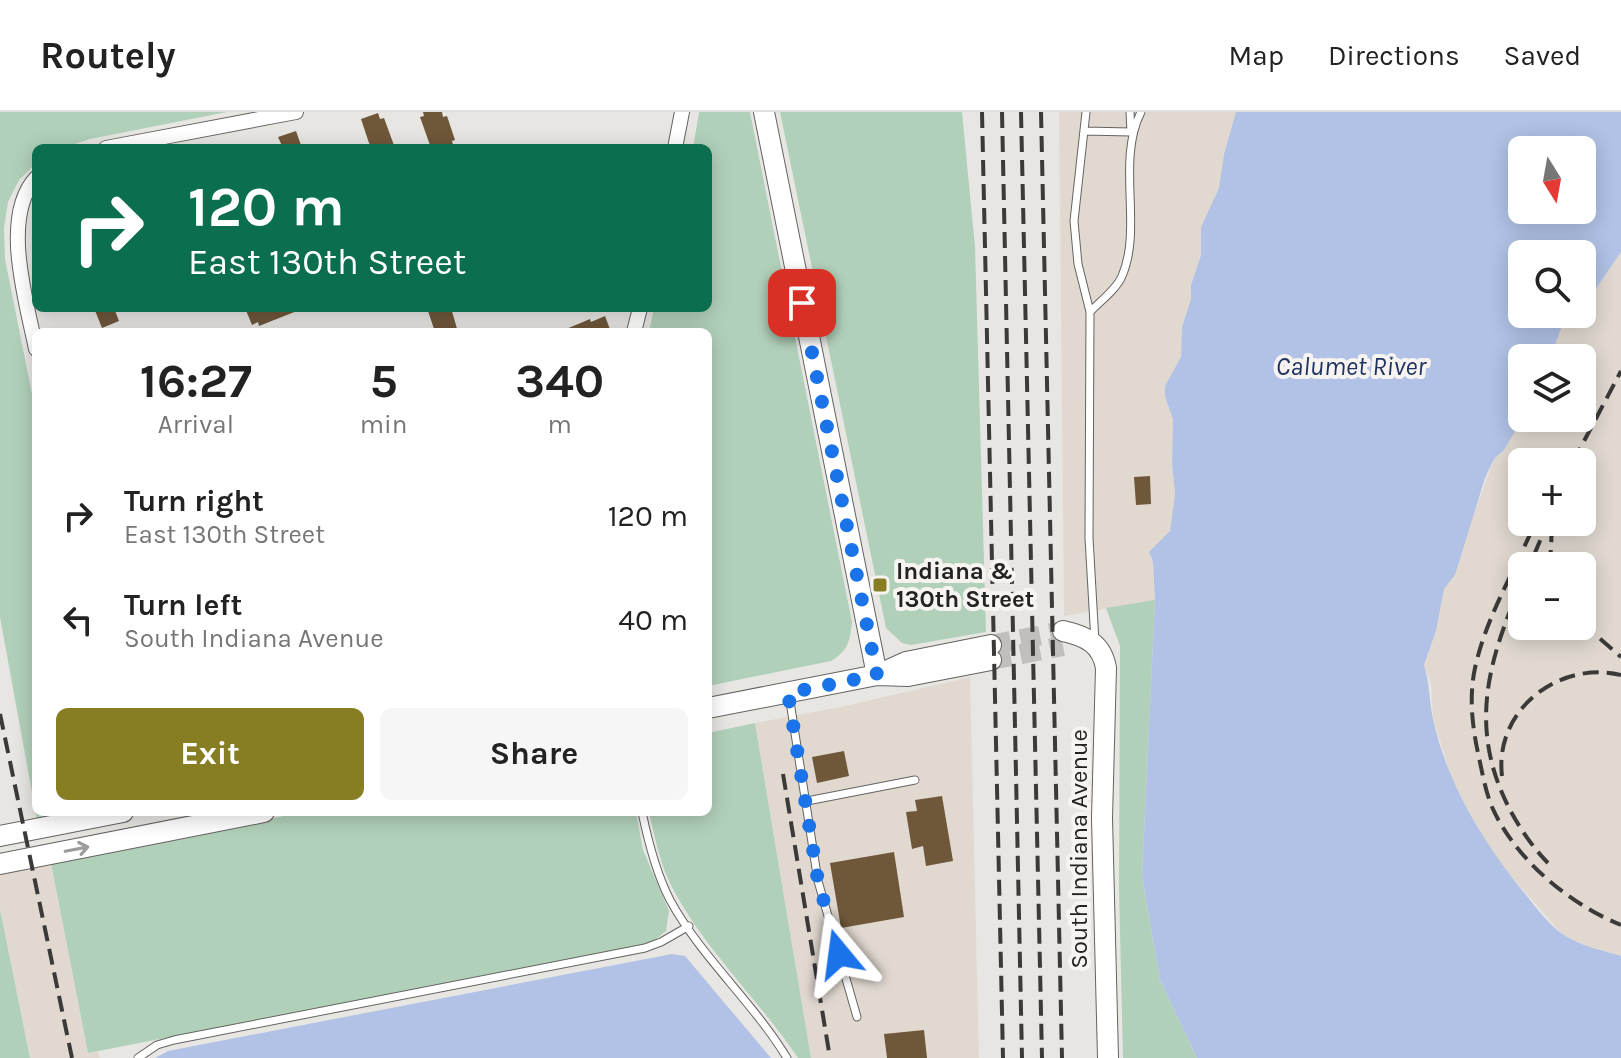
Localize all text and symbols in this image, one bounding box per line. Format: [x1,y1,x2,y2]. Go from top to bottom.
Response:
text: Routely [40,33,176,78]
text: Map [1229,39,1284,72]
text: Directions [1328,39,1460,72]
text: Saved [1504,39,1581,72]
north arrow [1508,136,1596,224]
map controls [1508,136,1596,640]
text: 120 m [188,174,345,239]
icon: right [56,176,160,280]
button: search [1508,240,1596,328]
text: East 130th Street [188,241,466,283]
pin [768,269,836,337]
icon: arrive [780,281,824,325]
button: layers [1508,344,1596,432]
water label: Calumet River [1276,351,1427,382]
text: 16:27 [140,353,252,409]
text: 5 [370,353,398,409]
text: 340 [515,353,604,409]
text: Arrival [158,409,234,440]
text: min [360,409,408,440]
text: m [548,409,572,440]
button: + [1508,448,1596,536]
text: Turn right [124,483,264,519]
icon: right [56,494,100,538]
text: 120 m [608,498,688,534]
text: East 130th Street [124,519,325,550]
button: − [1508,552,1596,640]
place label: Indiana & 130th Street [896,557,1034,613]
marker: Indiana & 130th Street [871,576,889,594]
text: Turn left [124,587,242,623]
icon: left [56,598,100,642]
text: 40 m [618,602,688,638]
text: South Indiana Avenue [124,623,384,654]
button: Exit [56,708,364,800]
button: Share [380,708,688,800]
street label: South Indiana Avenue [1065,729,1093,969]
one-way arrow [63,841,89,856]
position arrow [797,912,881,996]

